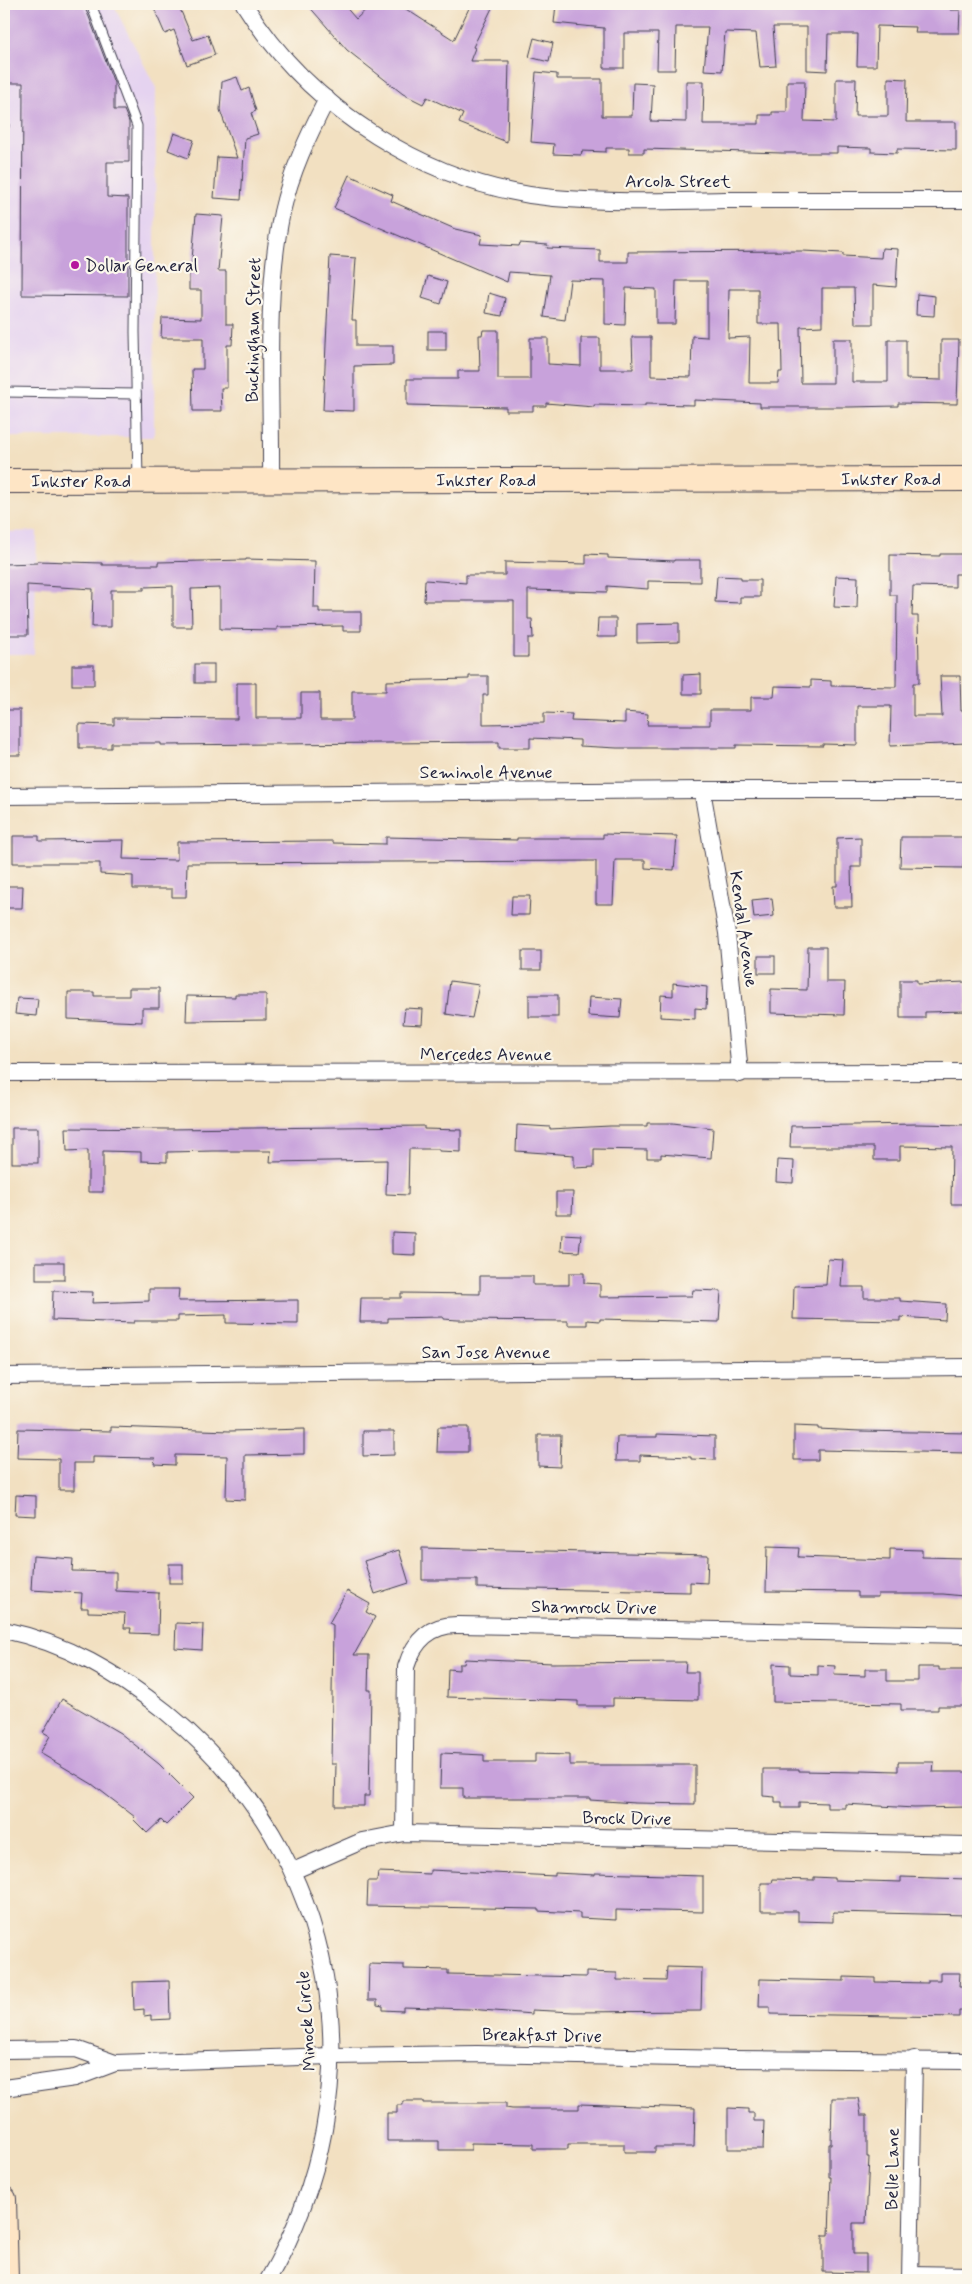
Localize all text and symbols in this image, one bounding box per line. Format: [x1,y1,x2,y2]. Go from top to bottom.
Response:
street label: Arcola Street [625,170,731,194]
place label: Dollar General [85,254,198,278]
street label: Buckingham Street [241,257,269,403]
marker: Dollar General [69,259,81,271]
street label: Inkster Road [841,468,941,492]
street label: Inkster Road [436,469,536,493]
street label: Inkster Road [31,470,131,494]
street label: Seminole Avenue [419,761,553,785]
street label: Kendal Avenue [723,869,763,989]
street label: Mercedes Avenue [420,1043,552,1067]
street label: San Jose Avenue [421,1341,551,1365]
street label: Shamrock Drive [531,1595,657,1621]
street label: Brock Drive [582,1806,672,1832]
street label: Minock Circle [292,1970,322,2072]
street label: Breakfast Drive [482,2023,602,2049]
street label: Belle Lane [880,2127,906,2210]

